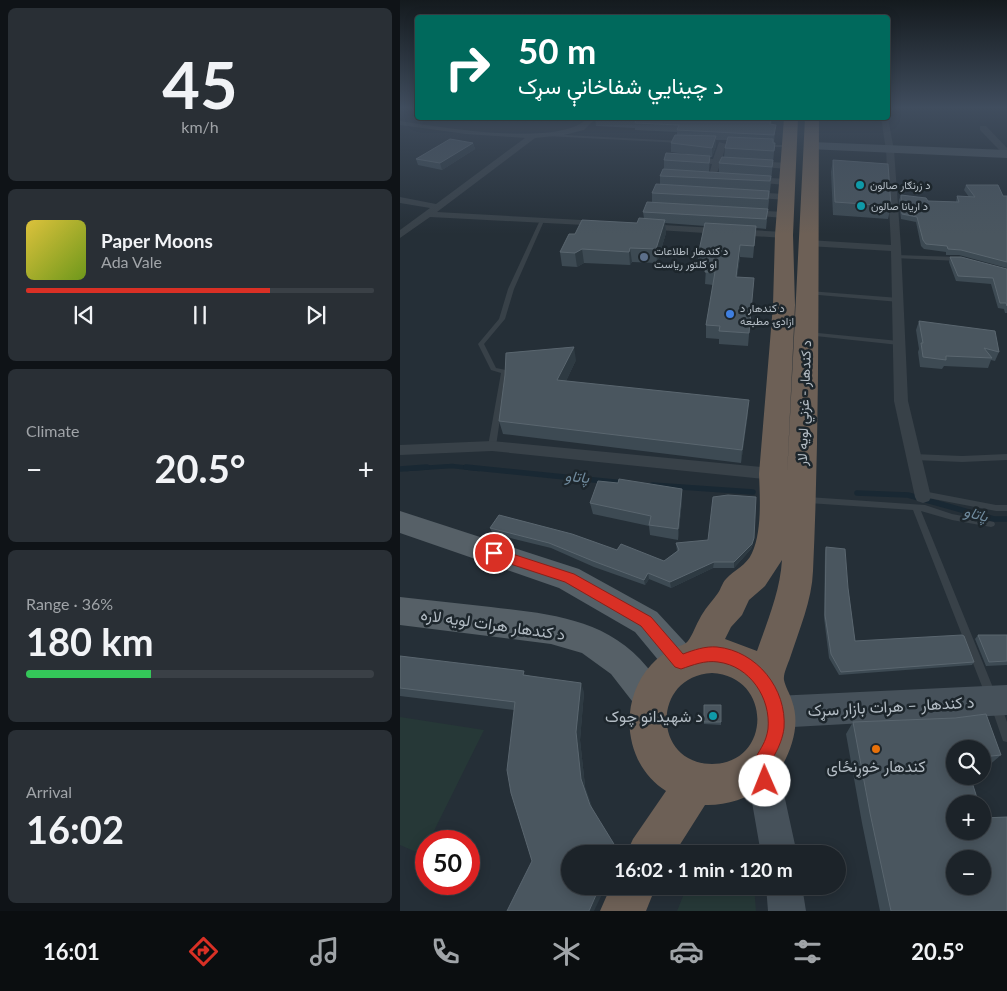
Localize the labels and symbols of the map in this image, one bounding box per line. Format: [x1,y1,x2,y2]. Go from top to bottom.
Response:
place label: د زرنګار صالون [870,178,931,192]
marker: د زرنګار صالون [854,179,866,191]
place label: د اریانا صالون [871,199,928,213]
marker: د اریانا صالون [855,200,867,212]
place label: د کندهار اطلاعات او کلتور رياست [654,244,728,271]
marker: د کندهار اطلاعات او کلتور رياست [638,251,650,263]
place label: د کندهار د ازادۍ مطبعه [740,301,794,328]
marker: د کندهار د ازادۍ مطبعه [724,308,736,320]
street label: د کندهار - غزني لويه لار [793,340,818,467]
water label: پاتاو [564,466,590,488]
water label: پاتاو [962,501,991,527]
pin [473,532,515,574]
street label: د کندهار هرات لویه لاره [419,604,566,645]
street label: د کندهار – هرات بازار سړک [807,692,975,722]
place label: د شهيدانو چوک [605,706,703,728]
marker: د شهيدانو چوک [707,710,719,722]
marker: کندهار خوړنځای [870,743,882,755]
position arrow [738,754,790,806]
place label: کندهار خوړنځای [826,756,926,778]
speed limit sign: 50 [415,830,480,895]

